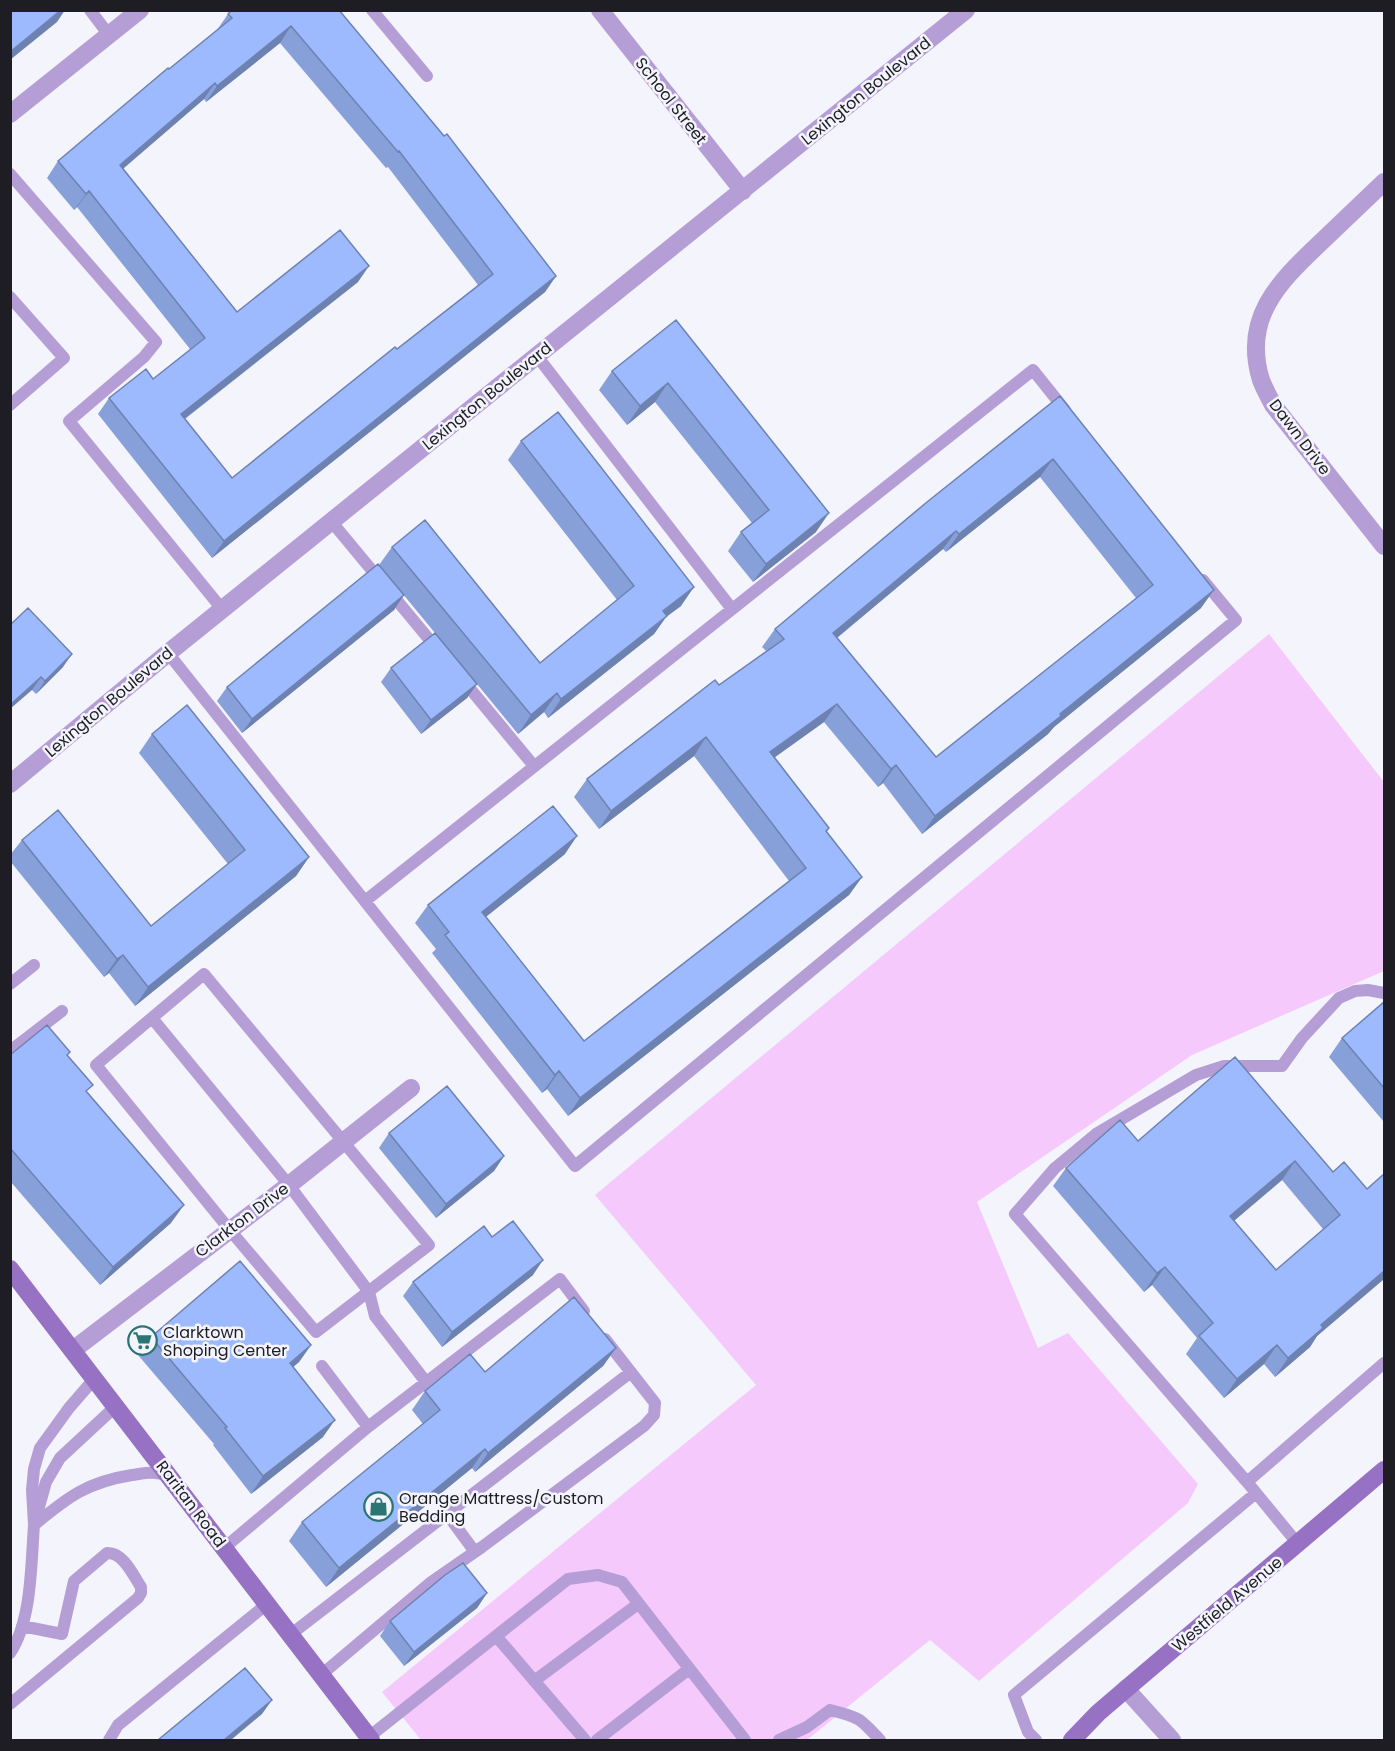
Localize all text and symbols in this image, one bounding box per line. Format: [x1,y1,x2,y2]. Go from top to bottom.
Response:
street label: Lexington Boulevard [796,31,936,151]
street label: School Street [630,53,712,150]
street label: Lexington Boulevard [417,336,557,456]
street label: Dawn Drive [1264,394,1336,480]
street label: Lexington Boulevard [40,642,178,762]
street label: Clarkton Drive [190,1177,294,1263]
place label: Clarktown Shoping Center [163,1321,287,1362]
supermarket icon: Clarktown Shoping Center [126,1325,158,1357]
street label: Raritan Road [151,1456,231,1552]
place label: Orange Mattress/Custom Bedding [399,1487,604,1528]
shop icon: Orange Mattress/Custom Bedding [362,1491,394,1523]
street label: Westfield Avenue [1167,1551,1287,1657]

